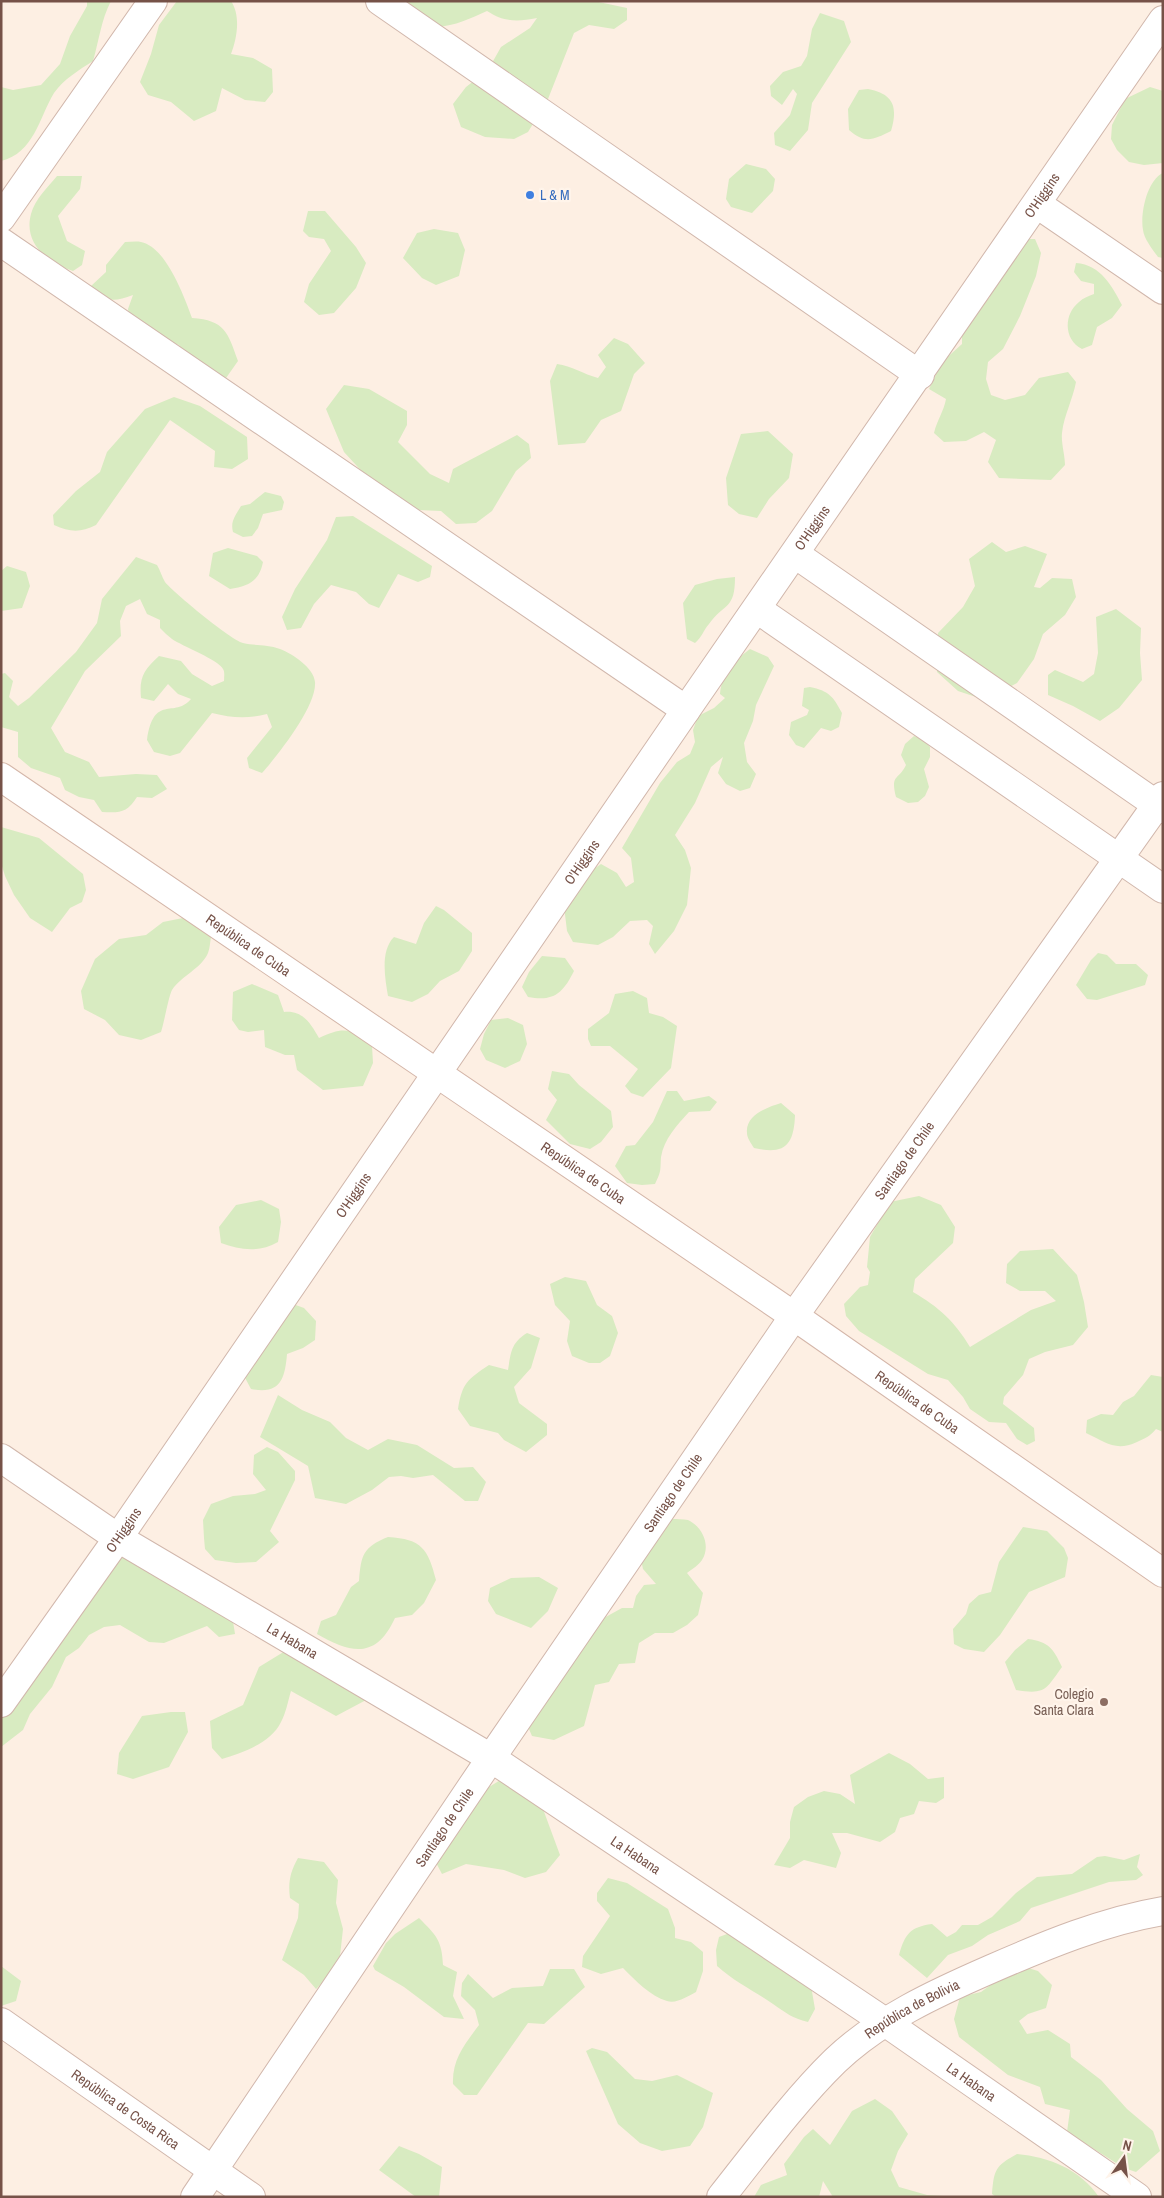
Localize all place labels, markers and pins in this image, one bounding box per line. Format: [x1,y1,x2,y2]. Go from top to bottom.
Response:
place label: L & M [540,186,570,204]
marker: L & M [524,189,536,201]
place label: Colegio Santa Clara [1033,1685,1095,1719]
marker: Colegio Santa Clara [1098,1696,1110,1708]

